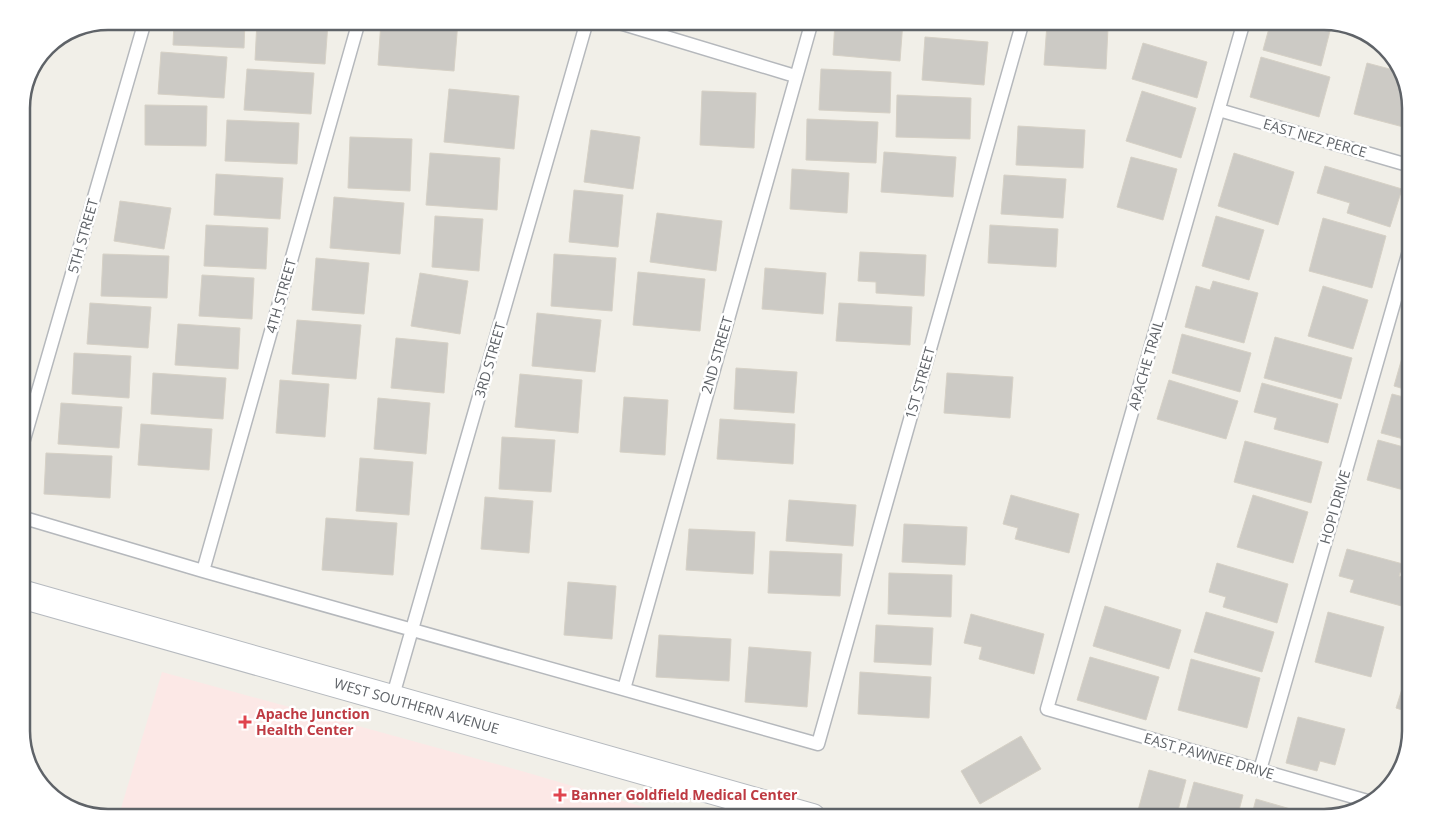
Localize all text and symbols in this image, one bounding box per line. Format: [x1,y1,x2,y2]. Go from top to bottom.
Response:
street label: EAST NEZ PERCE [1261,114,1369,161]
street label: 5TH STREET [63,196,102,275]
street label: 4TH STREET [261,256,300,335]
street label: 2ND STREET [696,314,737,396]
street label: APACHE TRAIL [1124,317,1167,412]
street label: 3RD STREET [470,320,509,400]
street label: 1ST STREET [900,344,939,421]
street label: HOPI DRIVE [1315,468,1354,546]
street label: WEST SOUTHERN AVENUE [332,673,501,738]
place label: Apache Junction Health Center [256,704,370,739]
marker: Apache Junction Health Center [238,715,252,729]
street label: EAST PAWNEE DRIVE [1142,728,1276,783]
place label: Banner Goldfield Medical Center [571,785,798,804]
marker: Banner Goldfield Medical Center [553,788,567,802]

